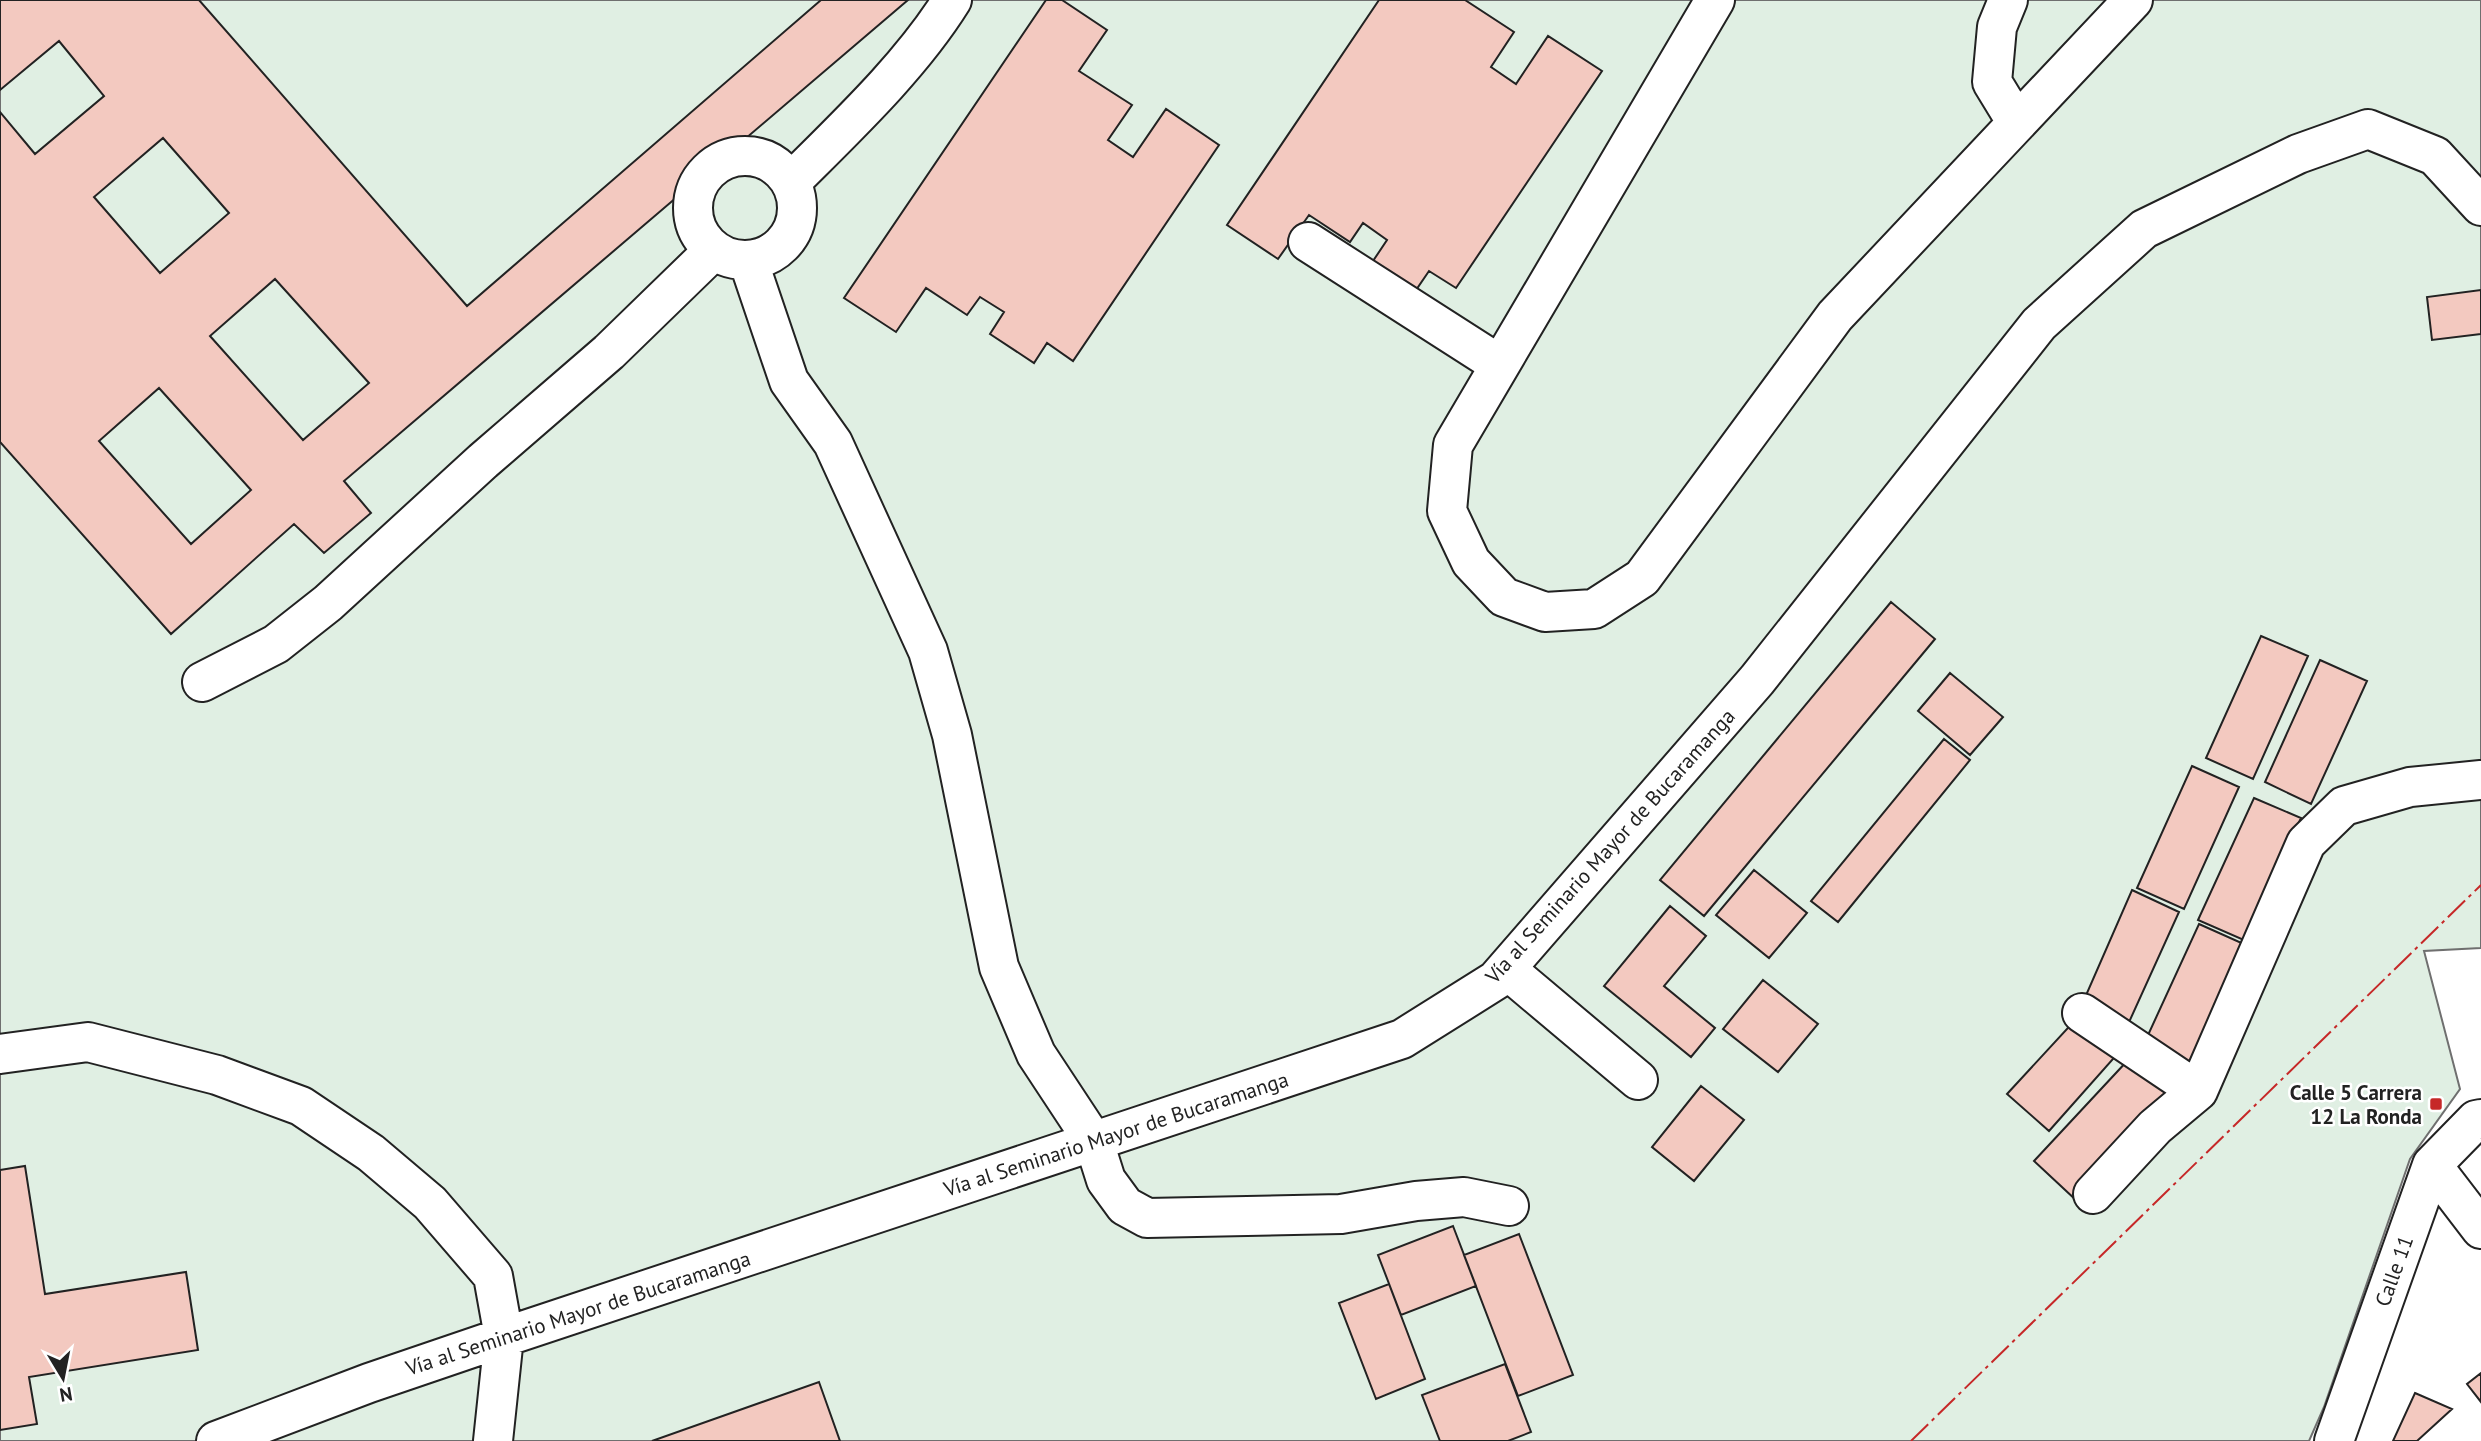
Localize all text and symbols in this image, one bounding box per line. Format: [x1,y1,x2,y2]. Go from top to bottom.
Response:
street label: Vía al Seminario Mayor de Bucaramanga [1479,703,1741,990]
street label: Vía al Seminario Mayor de Bucaramanga [939,1065,1292,1203]
place label: Calle 5 Carrera 12 La Ronda [2290,1079,2422,1130]
marker: Calle 5 Carrera 12 La Ronda [2428,1096,2444,1112]
street label: Calle 11 [2369,1232,2419,1310]
street label: Vía al Seminario Mayor de Bucaramanga [401,1244,754,1382]
north arrow [28,1343,98,1413]
text: N [58,1382,74,1408]

